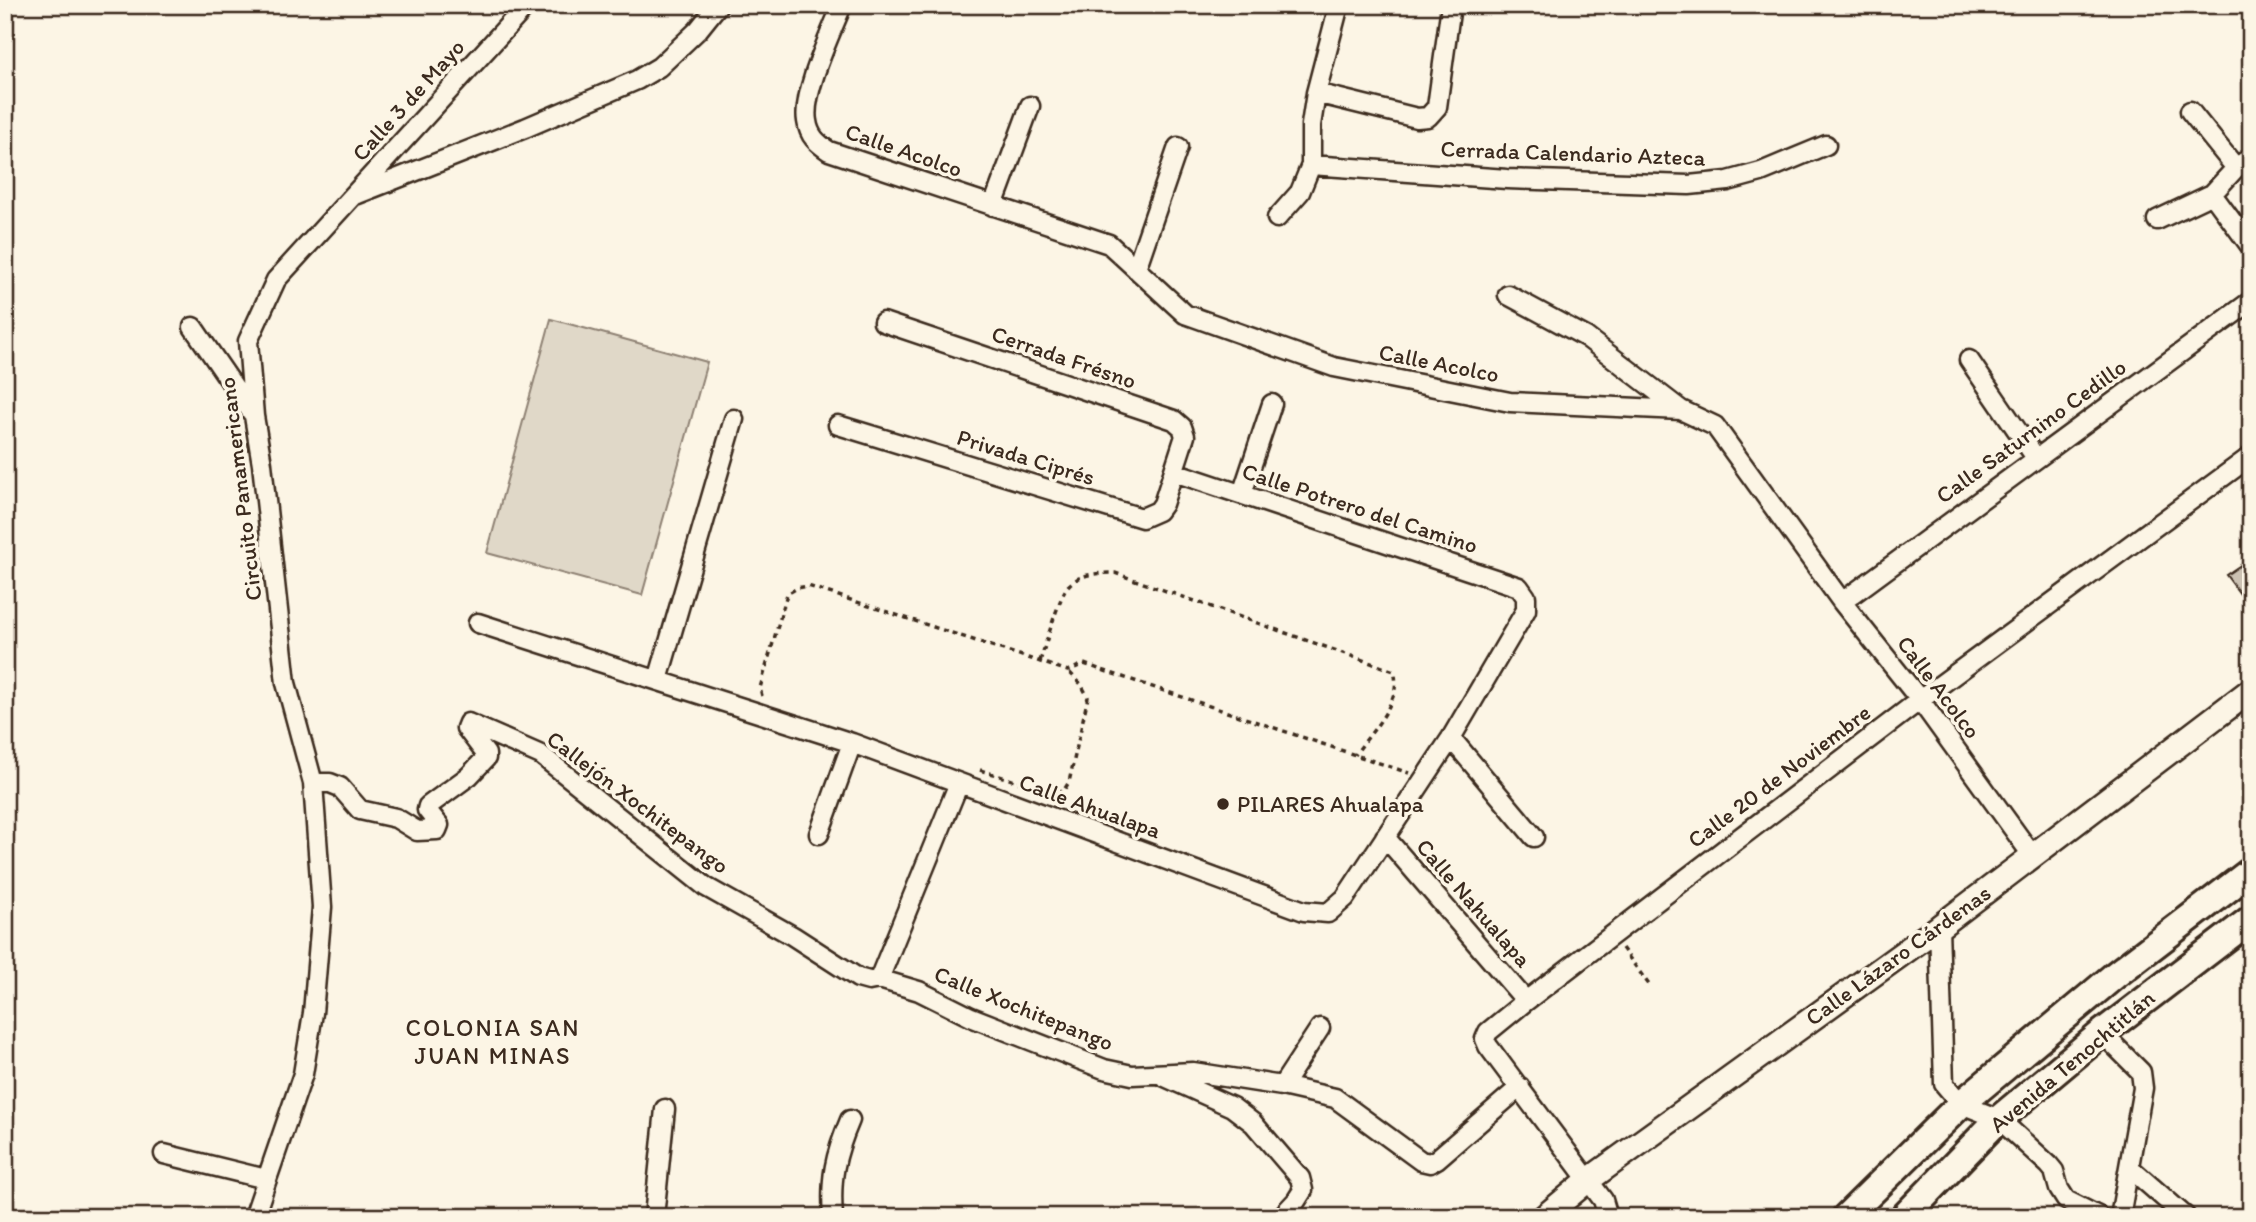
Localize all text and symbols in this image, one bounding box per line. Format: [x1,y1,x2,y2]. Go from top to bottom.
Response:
street label: Calle 3 de Mayo [346,33,470,167]
street label: Calle Acolco [842,117,966,183]
street label: Cerrada Calendario Azteca [1440,134,1706,172]
street label: Cerrada Frésno [988,319,1140,395]
street label: Calle Acolco [1377,338,1501,388]
street label: Calle Saturnino Cedillo [1930,353,2132,509]
street label: Circuito Panamericano [212,376,268,602]
street label: Privada Ciprés [954,423,1098,491]
street label: Calle Potrero del Camino [1239,457,1481,559]
street label: Calle Acolco [1891,630,1987,744]
street label: Calle 20 de Noviembre [1682,698,1876,854]
street label: Callejón Xochitepango [541,724,735,880]
street label: Calle Ahualapa [1015,767,1165,845]
place label: PILARES Ahualapa [1237,790,1424,818]
marker: PILARES Ahualapa [1215,796,1231,812]
street label: Calle Nahualapa [1410,833,1538,973]
street label: Calle Lázaro Cárdenas [1800,878,1996,1032]
street label: Calle Xochitepango [930,959,1118,1057]
street label: Avenida Tenochtitlán [1984,984,2160,1138]
district label: COLONIA SAN JUAN MINAS [406,1013,580,1070]

